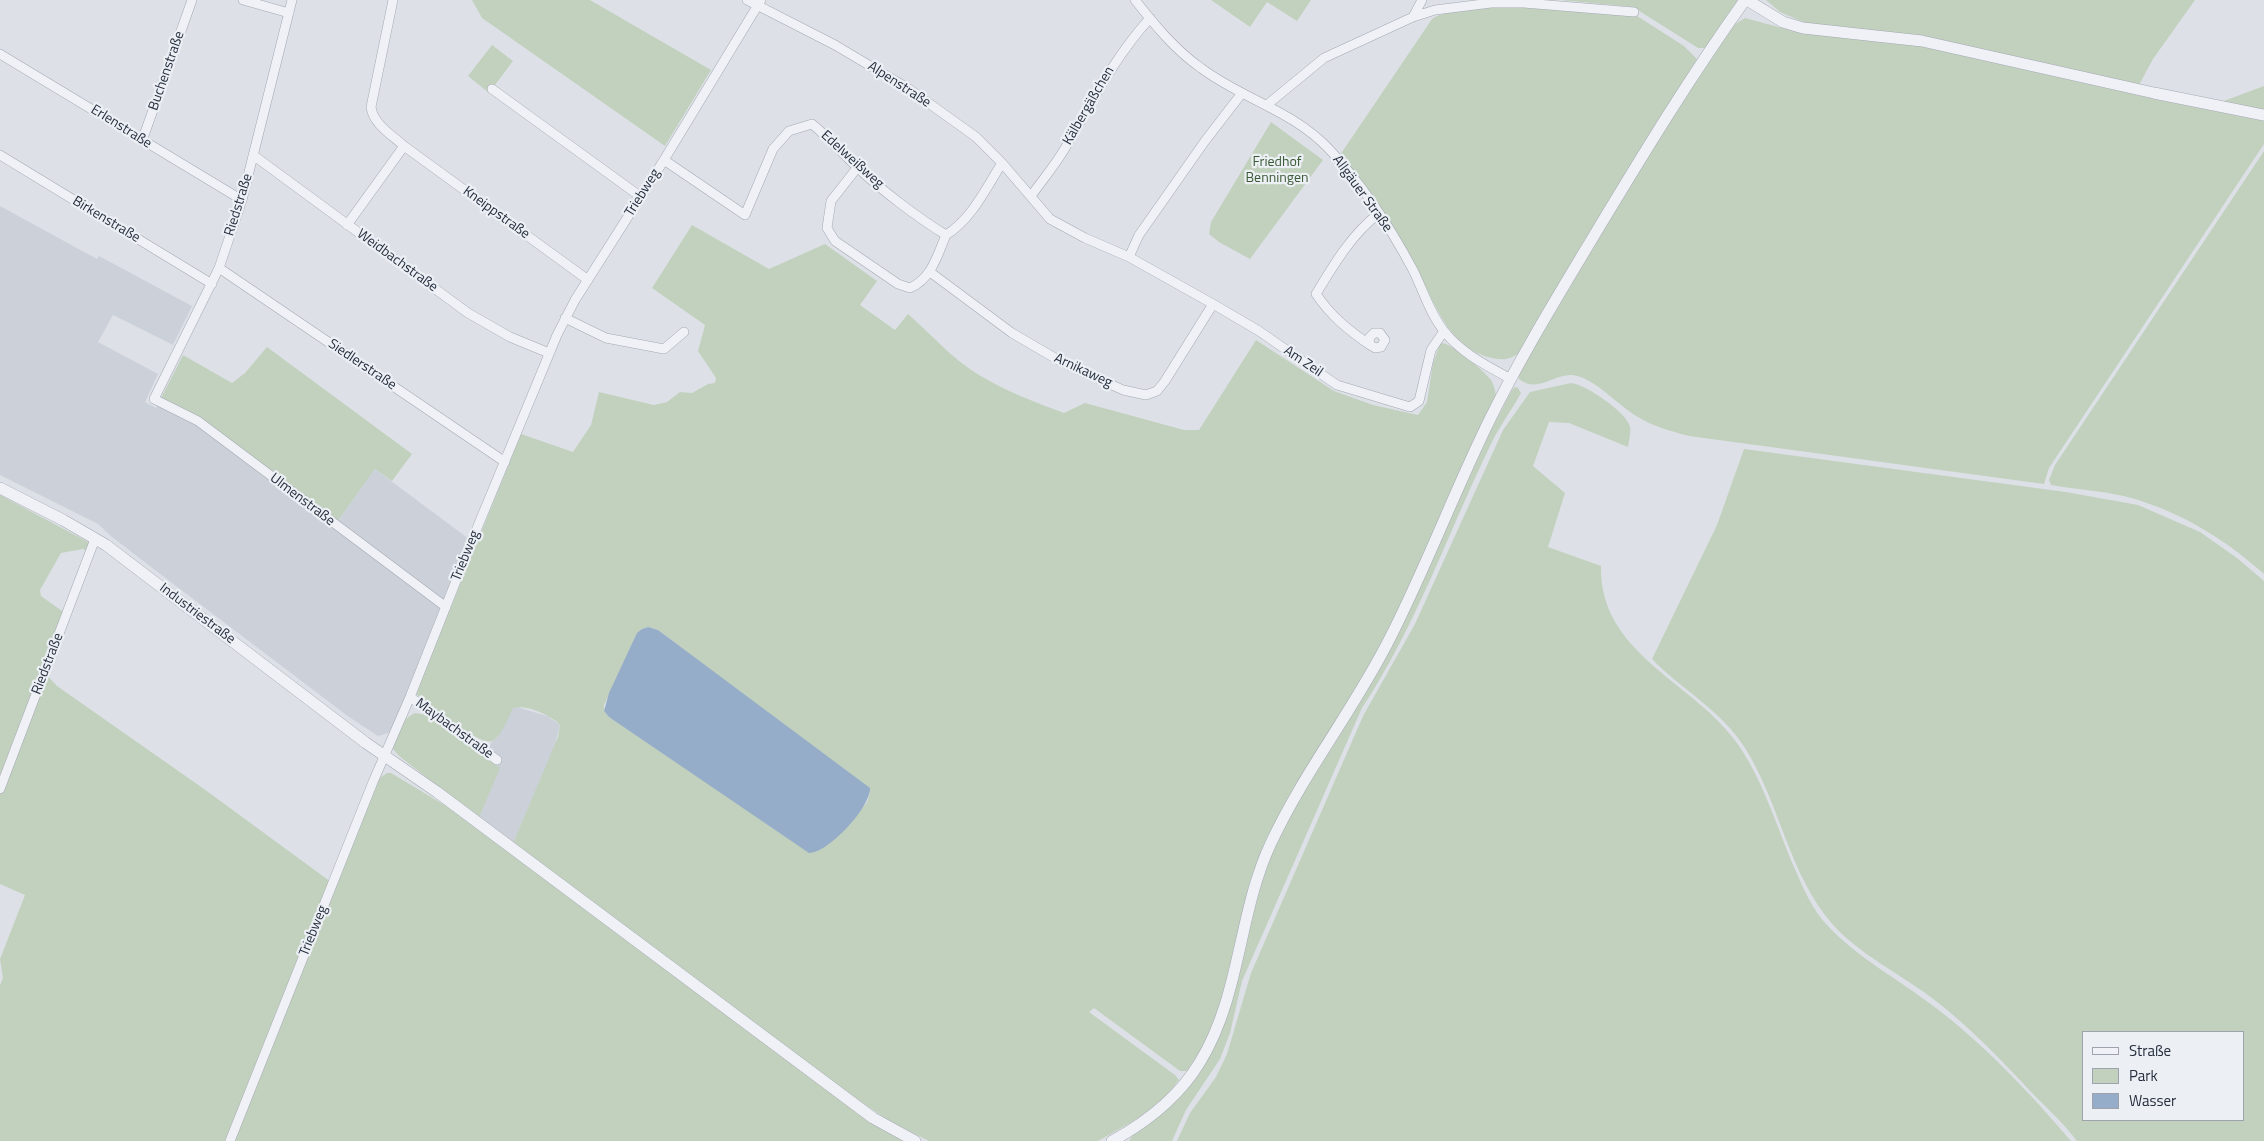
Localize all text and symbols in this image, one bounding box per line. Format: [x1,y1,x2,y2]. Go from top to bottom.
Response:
street label: Buchenstraße [146,29,188,113]
street label: Alpenstraße [864,58,934,112]
street label: Kälbergäßchen [1060,64,1118,148]
street label: Erlenstraße [87,102,155,152]
street label: Edelweißweg [817,127,887,193]
street label: Allgäuer Straße [1329,152,1395,236]
park label: Friedhof Benningen [1245,155,1309,188]
street label: Triebweg [622,166,664,220]
street label: Riedstraße [222,172,256,238]
street label: Kneippstraße [459,183,533,243]
street label: Birkenstraße [69,193,143,247]
street label: Weidbachstraße [353,226,441,296]
street label: Siedlerstraße [325,336,399,394]
street label: Am Zeil [1280,343,1326,381]
street label: Arnikaweg [1051,350,1115,392]
street label: Ulmenstraße [266,470,338,530]
street label: Triebweg [448,528,484,584]
street label: Industriestraße [156,580,238,648]
street label: Riedstraße [29,631,67,697]
street label: Maybachstraße [412,695,496,763]
street label: Triebweg [296,903,332,959]
legend [2082,1031,2244,1121]
text: Straße [2129,1039,2171,1062]
text: Park [2129,1064,2158,1087]
text: Wasser [2129,1089,2176,1112]

